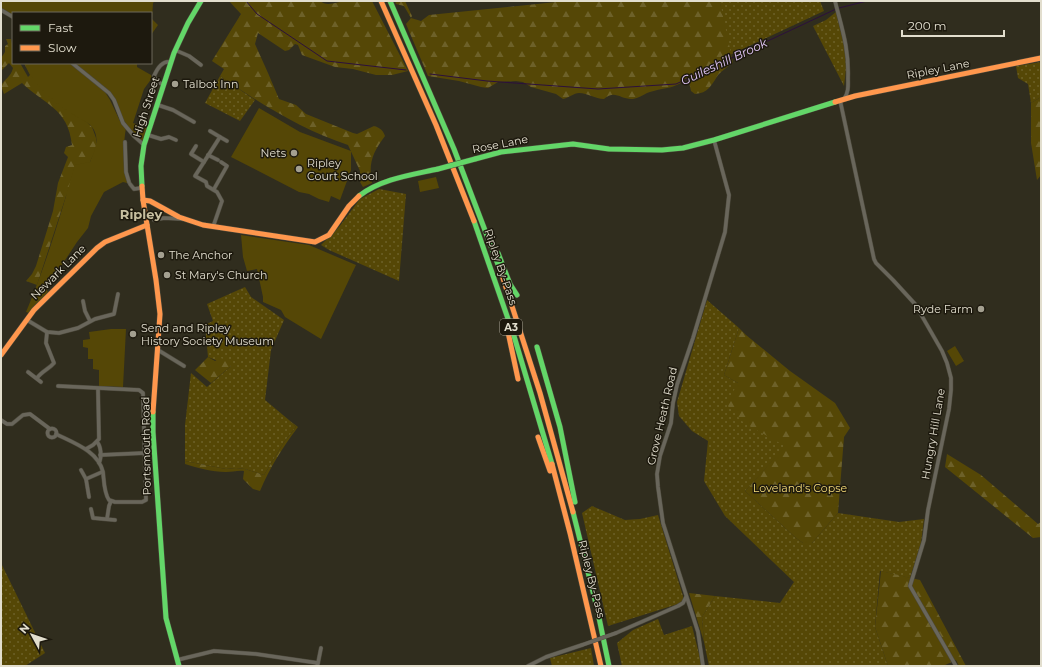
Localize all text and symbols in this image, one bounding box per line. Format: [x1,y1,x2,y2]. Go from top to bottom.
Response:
legend [12,12,152,64]
scale bar [902,12,1004,38]
text: 200 m [908,18,947,33]
text: Fast [48,20,73,35]
water label: Guileshill Brook [678,35,770,88]
text: Slow [48,40,77,55]
street label: Ripley Lane [905,56,971,82]
street label: High Street [130,74,163,139]
place label: Talbot Inn [183,77,238,91]
marker: Talbot Inn [170,79,180,89]
street label: Rose Lane [471,132,530,156]
place label: Nets [261,146,287,160]
marker: Nets [289,148,299,158]
place label: Ripley Court School [307,156,378,183]
marker: Ripley Court School [294,164,304,174]
district label: Ripley [120,206,162,222]
street label: Ripley By-Pass [481,227,521,308]
street label: Newark Lane [28,241,89,302]
place label: The Anchor [169,248,232,262]
marker: The Anchor [156,250,166,260]
place label: St Mary's Church [175,268,267,282]
marker: St Mary's Church [162,270,172,280]
place label: Ryde Farm [913,302,973,316]
marker: Ryde Farm [976,304,986,314]
road number: A3 [500,319,522,335]
place label: Send and Ripley History Society Museum [141,321,274,348]
marker: Send and Ripley History Society Museum [128,329,138,339]
street label: Grove Heath Road [644,366,680,466]
street label: Hungry Hill Lane [918,387,948,481]
street label: Portsmouth Road [138,397,154,495]
park label: Loveland's Copse [753,481,847,495]
street label: Ripley By-Pass [576,538,609,620]
north arrow [12,615,52,655]
text: N [16,621,33,636]

